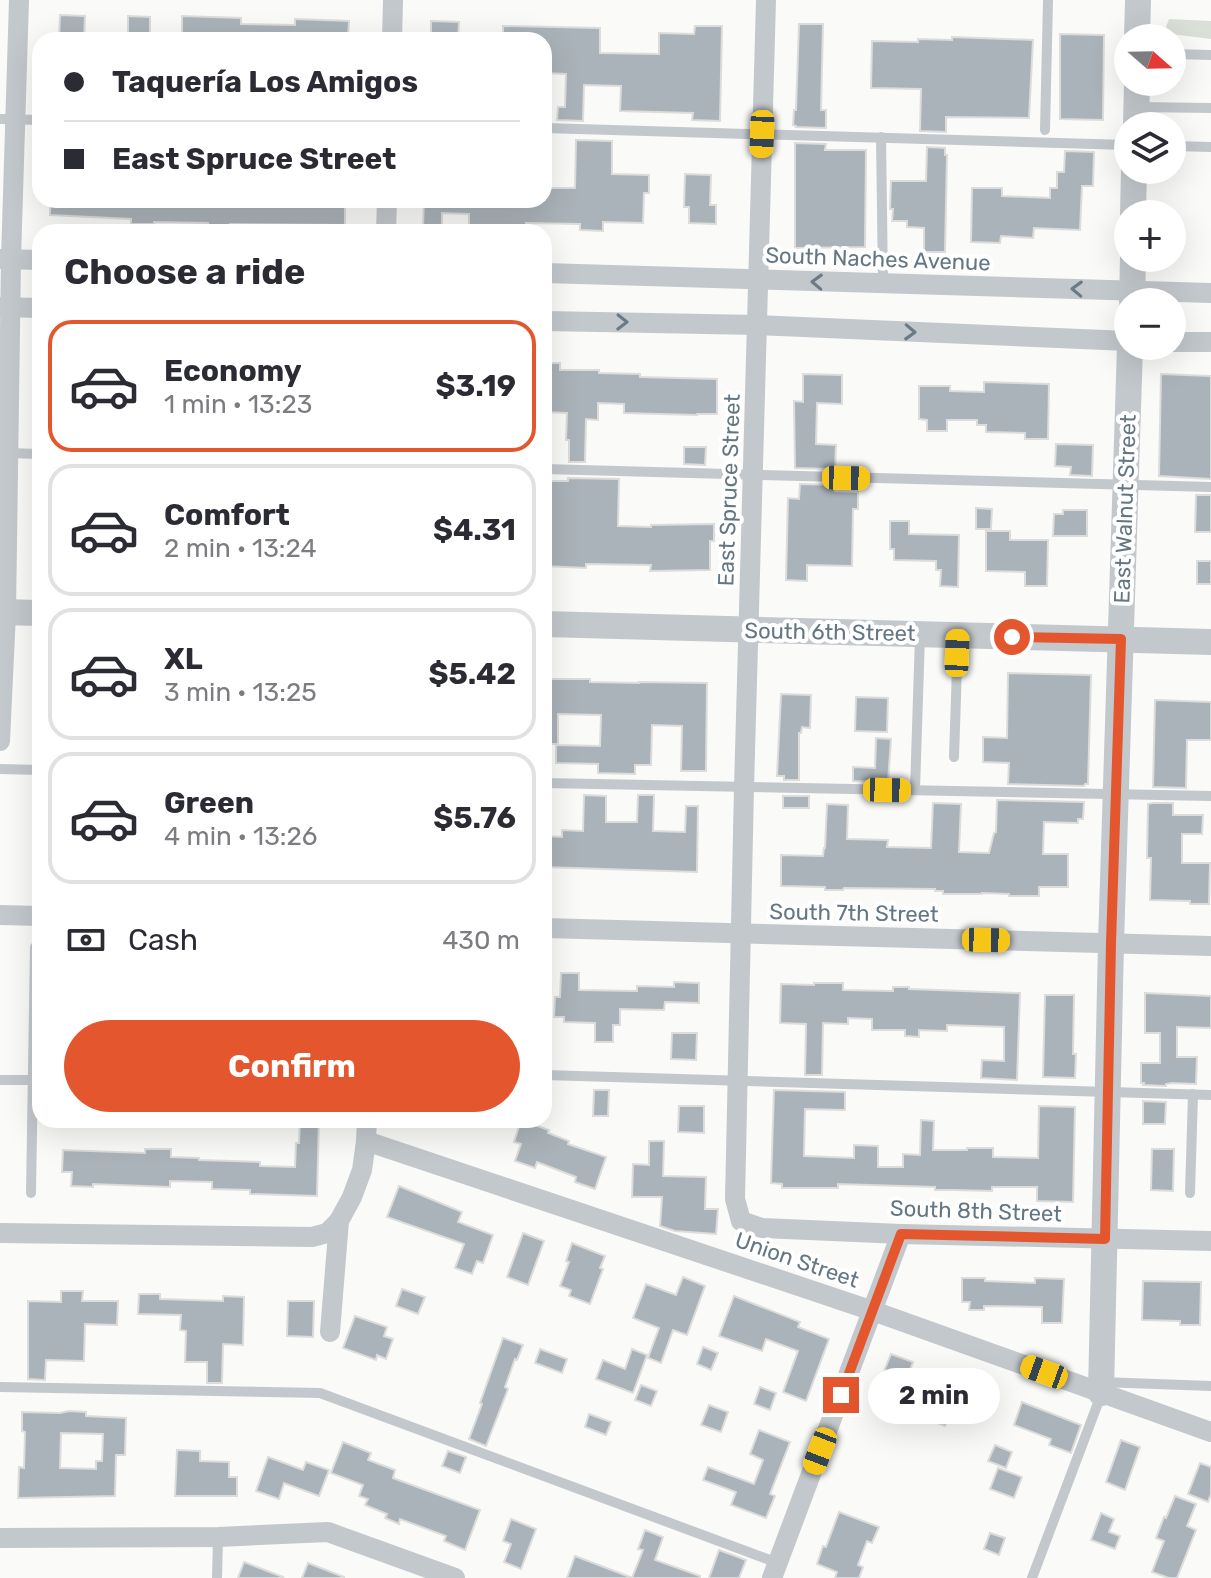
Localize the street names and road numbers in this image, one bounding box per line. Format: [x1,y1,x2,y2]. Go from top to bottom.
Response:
street label: South Naches Avenue [765,242,991,276]
street label: East Spruce Street [712,393,746,587]
street label: East Walnut Street [1108,414,1142,604]
street label: South 6th Street [744,617,916,647]
street label: South 7th Street [769,898,939,928]
street label: South 8th Street [890,1195,1063,1228]
street label: Union Street [732,1226,863,1294]

